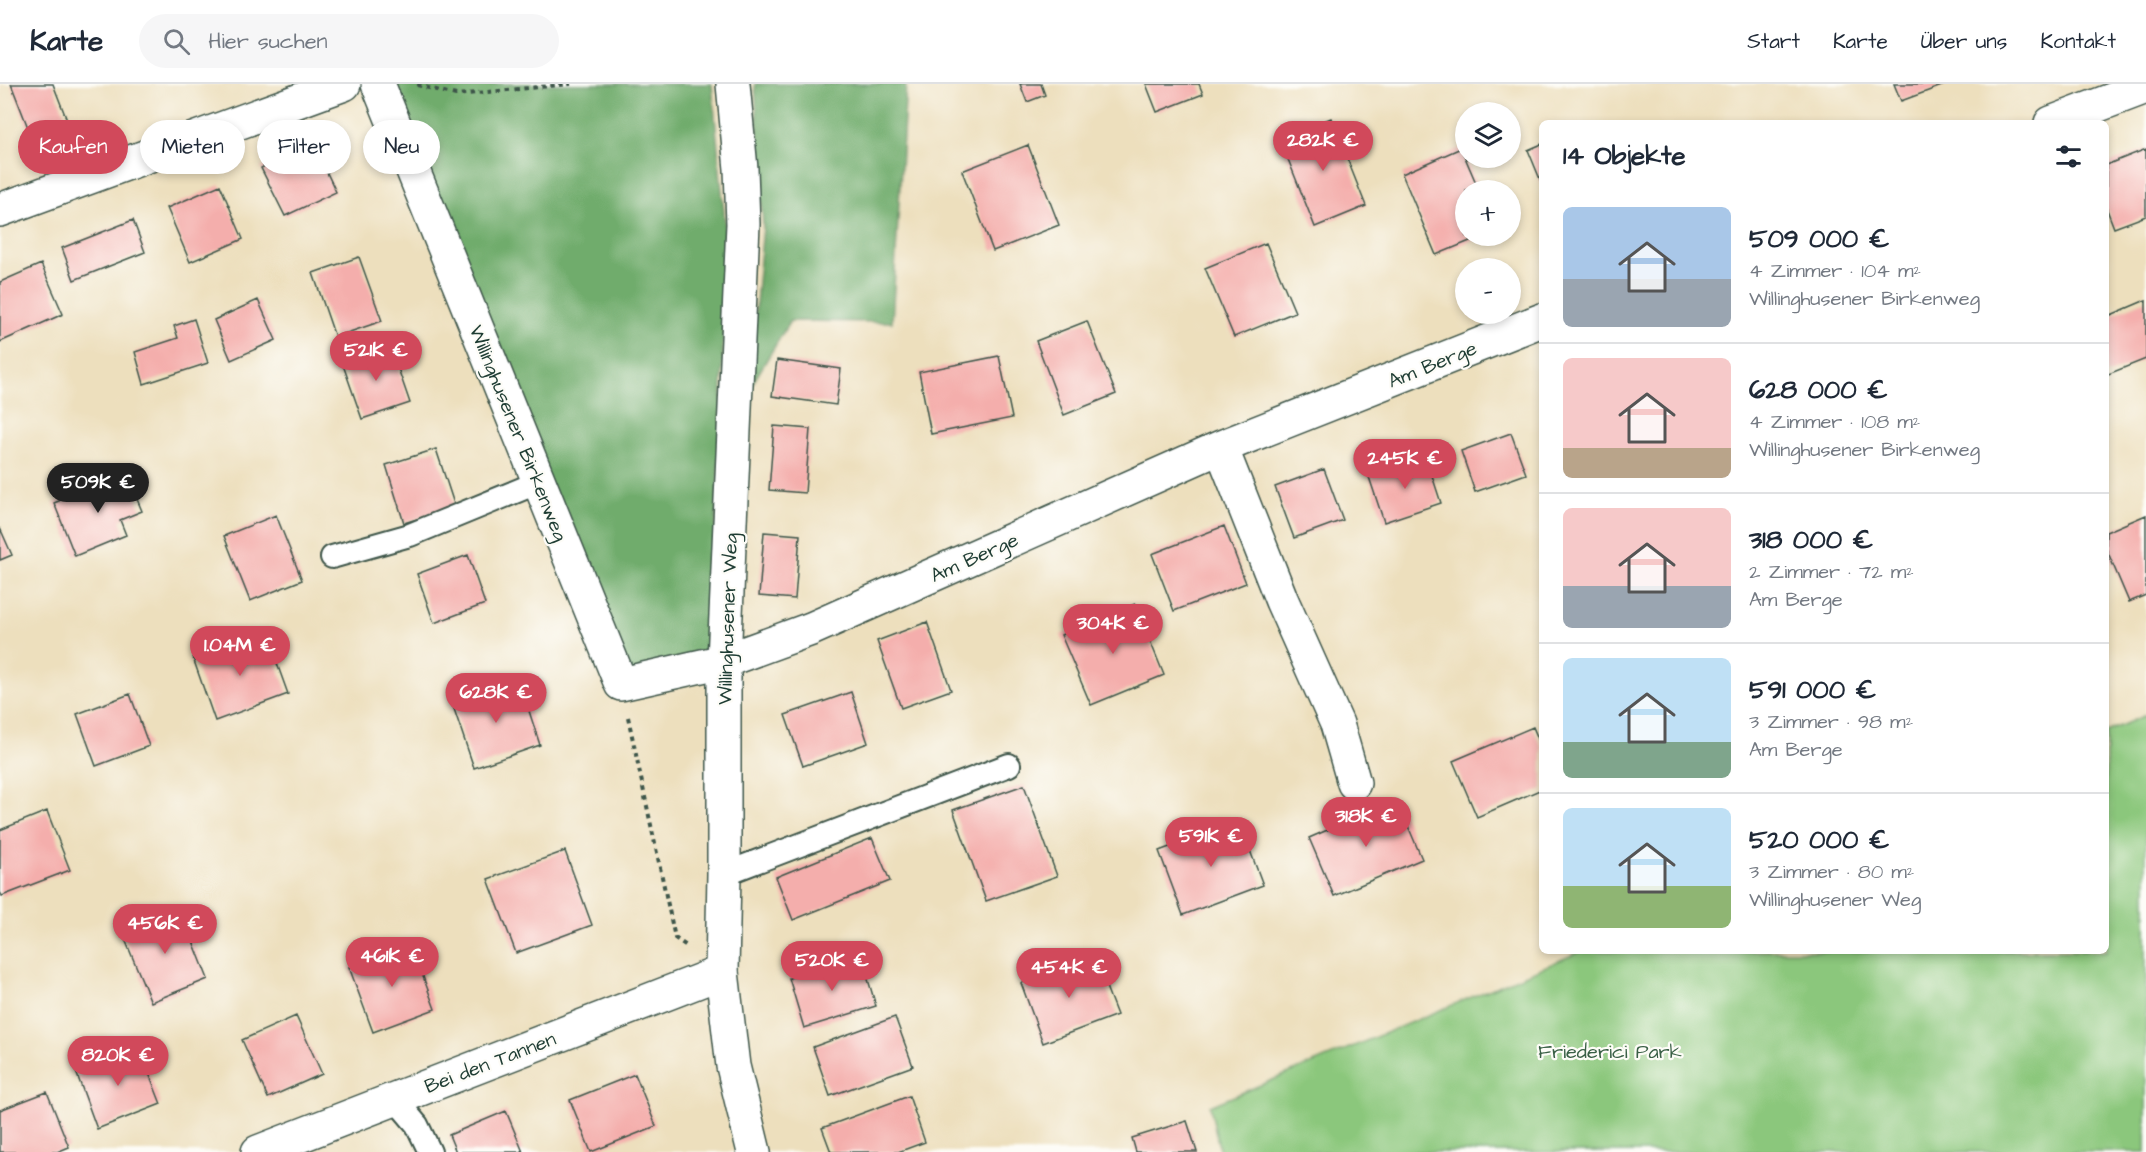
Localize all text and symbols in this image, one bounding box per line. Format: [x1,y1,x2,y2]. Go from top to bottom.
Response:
search box [139,14,559,68]
text: Karte [30,22,103,61]
icon: search [160,25,193,58]
text: Hier suchen [208,26,328,57]
text: Start [1747,27,1800,56]
text: Karte [1833,27,1888,56]
text: Über uns [1921,27,2007,56]
text: Kontakt [2040,27,2116,56]
map controls [1455,102,1521,324]
button: layers [1455,102,1521,168]
chip: Kaufen [18,120,128,174]
chip: Mieten [140,120,245,174]
chip: Filter [257,120,351,174]
chip: Neu [363,120,440,174]
pin: 282K € [1274,121,1372,172]
text: 282K € [1287,126,1359,154]
text: 14 Objekte [1563,138,1686,174]
icon: filters [2052,140,2085,173]
button: + [1455,180,1521,246]
text: 509 000 € [1749,221,1889,257]
icon: home [1611,231,1683,303]
text: 4 Zimmer · 104 m² [1749,257,1921,285]
button: − [1455,258,1521,324]
text: Willinghusener Birkenweg [1749,285,1980,313]
street label: Willinghusener Birkenweg [461,321,574,546]
pin: 521K € [327,331,425,382]
street label: Am Berge [1384,334,1482,396]
text: 521K € [344,336,408,364]
text: 628 000 € [1749,372,1888,408]
icon: home [1611,382,1683,454]
text: 4 Zimmer · 108 m² [1749,408,1920,436]
text: Willinghusener Birkenweg [1749,436,1980,464]
pin: 245K € [1356,439,1454,490]
text: 245K € [1367,444,1443,472]
pin: 509K € [49,463,147,514]
text: 509K € [61,468,135,496]
text: 318 000 € [1749,522,1873,558]
street label: Am Berge [926,526,1023,591]
icon: home [1611,532,1683,604]
street label: Willinghusener Weg [711,533,746,706]
text: 2 Zimmer · 72 m² [1749,558,1914,586]
text: Am Berge [1749,586,1843,614]
pin: 304K € [1064,604,1162,655]
text: 304K € [1077,609,1149,637]
pin: 1.04M € [185,626,295,677]
text: 1.04M € [204,631,276,659]
text: 591 000 € [1749,672,1876,708]
pin: 628K € [447,673,545,724]
text: 628K € [460,678,532,706]
icon: home [1611,682,1683,754]
text: 3 Zimmer · 98 m² [1749,708,1913,736]
text: Am Berge [1749,736,1843,764]
pin: 318K € [1317,797,1415,848]
text: 318K € [1335,802,1397,830]
pin: 591K € [1162,817,1260,868]
text: 591K € [1179,822,1243,850]
text: 520 000 € [1749,822,1889,858]
icon: home [1611,832,1683,904]
text: 3 Zimmer · 80 m² [1749,858,1914,886]
text: Willinghusener Weg [1749,886,1921,914]
pin: 456K € [116,904,214,955]
text: 456K € [127,909,203,937]
pin: 461K € [343,937,441,988]
pin: 520K € [783,941,881,992]
text: 461K € [360,942,424,970]
text: 520K € [795,946,869,974]
pin: 454K € [1020,948,1118,999]
text: 454K € [1030,953,1108,981]
street label: Bei den Tannen [421,1025,560,1101]
pin: 820K € [69,1036,167,1087]
park label: Friederici Park [1538,1038,1682,1066]
text: 820K € [81,1041,155,1069]

